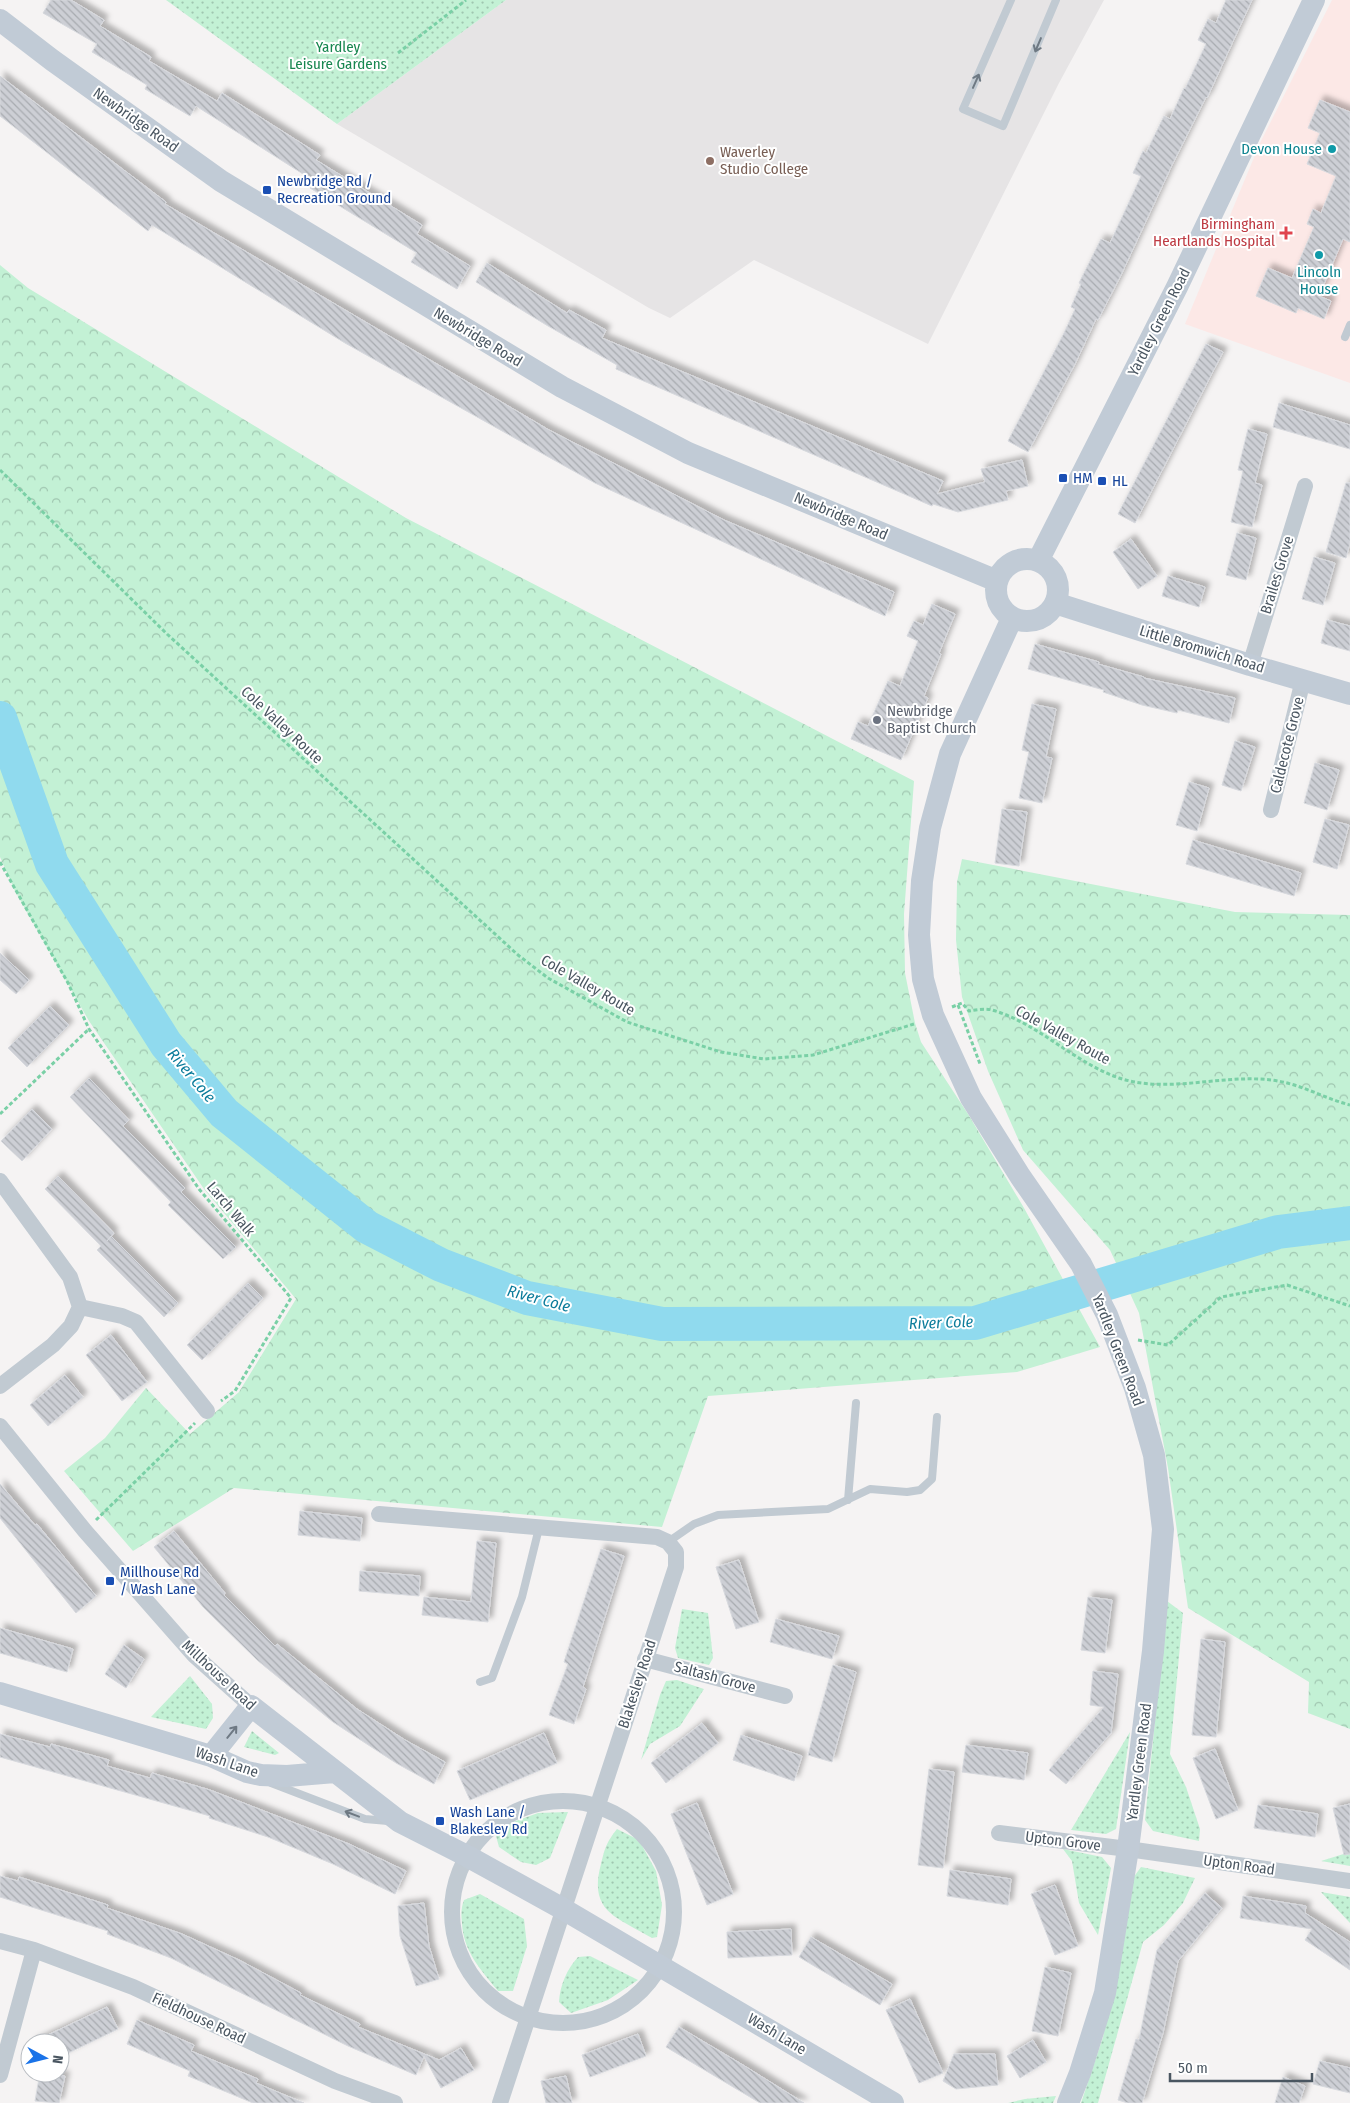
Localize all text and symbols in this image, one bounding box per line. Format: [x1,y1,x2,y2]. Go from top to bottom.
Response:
one-way arrow [1032,37,1042,52]
park label: Yardley Leisure Gardens [289,38,387,73]
one-way arrow [971,74,981,89]
street label: Newbridge Road [90,84,182,156]
place label: Devon House [1241,140,1322,158]
place label: Waverley Studio College [720,143,808,178]
marker: Devon House [1326,143,1338,155]
marker: Waverley Studio College [704,155,716,167]
place label: Newbridge Rd / Recreation Ground [277,172,391,207]
marker: Newbridge Rd / Recreation Ground [261,184,273,196]
place label: Birmingham Heartlands Hospital [1153,215,1275,250]
marker: Birmingham Heartlands Hospital [1279,226,1293,240]
marker: Lincoln House [1313,249,1325,261]
place label: Lincoln House [1297,263,1341,298]
street label: Yardley Green Road [1124,265,1194,379]
street label: Newbridge Road [430,303,526,371]
place label: HM [1073,469,1093,487]
marker: HM [1057,472,1069,484]
place label: HL [1112,472,1128,490]
marker: HL [1096,475,1108,487]
street label: Newbridge Road [791,488,891,544]
street label: Brailes Grove [1257,534,1297,616]
street label: Little Bromwich Road [1137,621,1267,677]
street label: Cole Valley Route [237,682,327,768]
street label: Caldecote Grove [1266,695,1308,795]
place label: Newbridge Baptist Church [887,702,976,737]
marker: Newbridge Baptist Church [871,714,883,726]
street label: Cole Valley Route [538,951,638,1019]
street label: Cole Valley Route [1013,1002,1113,1068]
water label: River Cole [164,1045,220,1106]
street label: Larch Walk [203,1178,259,1240]
water label: River Cole [505,1281,573,1316]
street label: Yardley Green Road [1088,1291,1148,1409]
water label: River Cole [909,1312,974,1333]
place label: Millhouse Rd / Wash Lane [120,1563,199,1598]
marker: Millhouse Rd / Wash Lane [104,1575,116,1587]
street label: Millhouse Road [178,1636,260,1714]
street label: Blakesley Road [614,1637,660,1731]
street label: Saltash Grove [672,1657,758,1697]
street label: Yardley Green Road [1123,1702,1155,1822]
one-way arrow [226,1725,237,1738]
street label: Wash Lane [193,1743,261,1781]
place label: Wash Lane / Blakesley Rd [450,1803,528,1838]
one-way arrow [345,1809,360,1818]
marker: Wash Lane / Blakesley Rd [434,1815,446,1827]
street label: Upton Grove [1024,1827,1102,1855]
street label: Upton Road [1202,1851,1276,1879]
street label: Fieldhouse Road [149,1988,249,2048]
street label: Wash Lane [744,2010,810,2058]
north arrow [20,2033,70,2083]
scale bar [1170,2050,1312,2082]
text: N [48,2054,66,2065]
text: 50 m [1178,2059,1208,2077]

